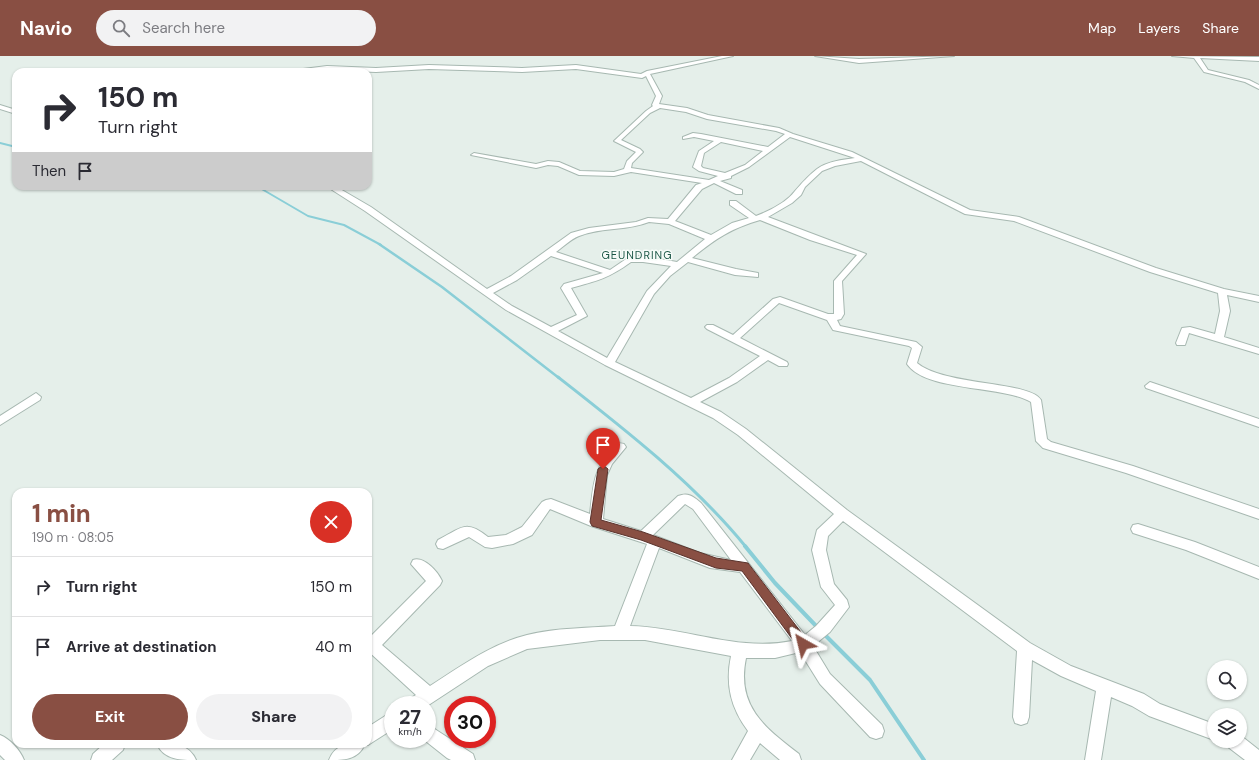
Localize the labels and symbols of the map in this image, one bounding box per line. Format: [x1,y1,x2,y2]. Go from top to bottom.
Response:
district label: GEUNDRING [602,248,672,262]
pin [586,428,620,469]
position arrow [782,623,824,665]
speed limit sign: 30 [444,696,496,748]

